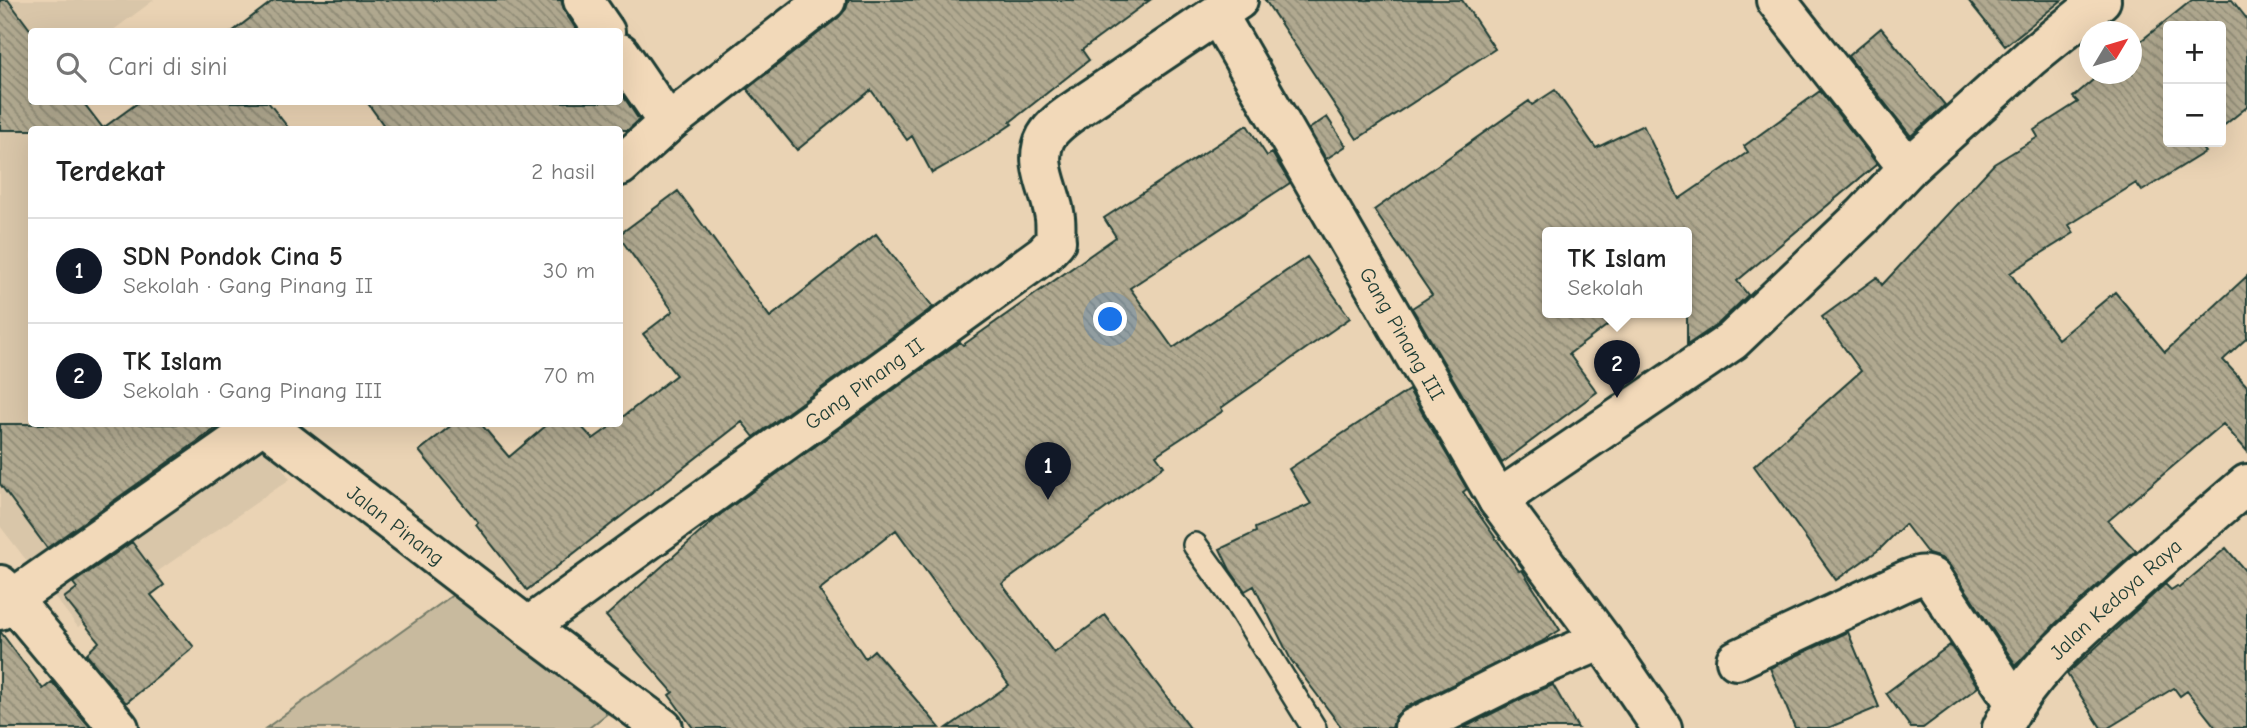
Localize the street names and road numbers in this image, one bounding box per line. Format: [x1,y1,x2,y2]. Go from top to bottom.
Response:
street label: Gang Pinang III [1354,263,1450,404]
street label: Gang Pinang II [800,333,928,435]
street label: Jalan Pinang [342,480,449,570]
street label: Jalan Kedoya Raya [2045,534,2186,665]

